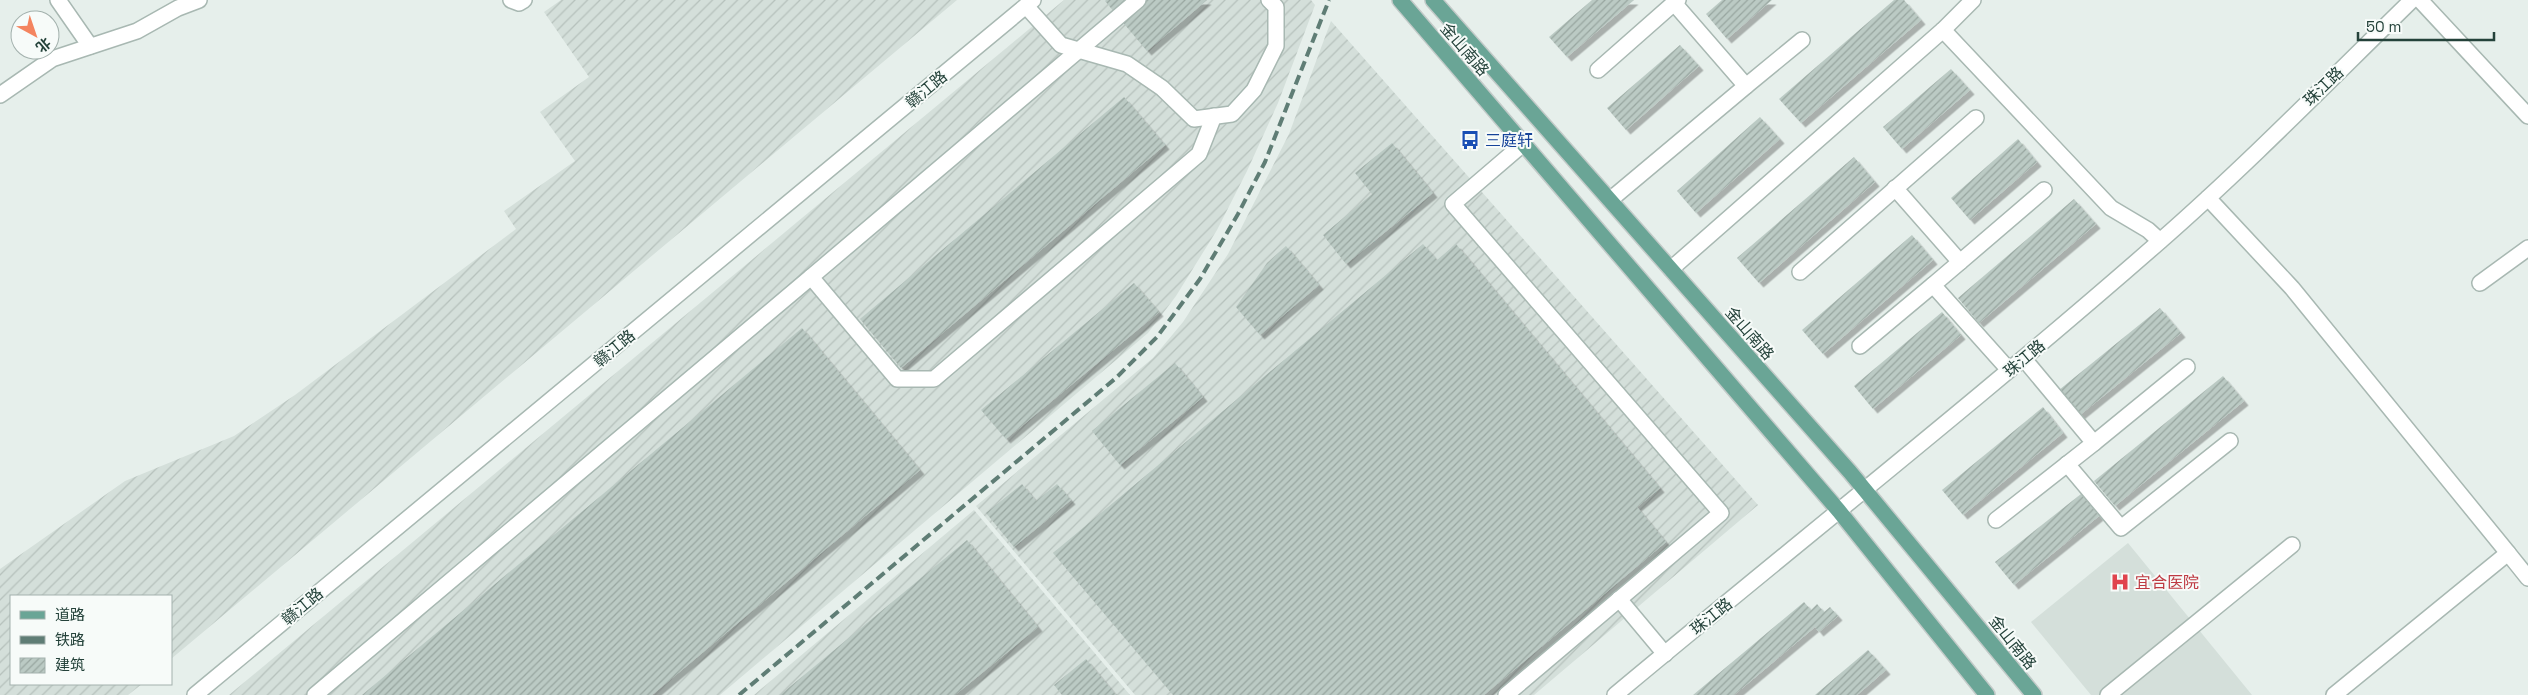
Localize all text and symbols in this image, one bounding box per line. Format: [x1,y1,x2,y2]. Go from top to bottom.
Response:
north arrow [10,10,60,60]
scale bar [2358,10,2494,42]
text: 50 m [2366,17,2401,36]
street label: 金山南路 [1436,18,1494,80]
text: 北 [32,34,55,56]
street label: 珠江路 [2299,62,2348,111]
street label: 赣江路 [901,66,951,113]
bus stop icon: 三庭轩 [1459,129,1481,151]
place label: 三庭轩 [1485,130,1533,151]
street label: 金山南路 [1721,302,1779,364]
street label: 赣江路 [589,325,639,372]
street label: 珠江路 [1999,335,2049,382]
hospital icon: 宜合医院 [2109,571,2131,593]
place label: 宜合医院 [2135,572,2199,593]
street label: 赣江路 [277,583,327,630]
street label: 珠江路 [1686,593,1737,640]
legend [10,595,172,685]
text: 道路 [55,605,85,624]
street label: 金山南路 [1984,611,2041,674]
text: 铁路 [55,630,85,649]
text: 建筑 [55,655,85,674]

